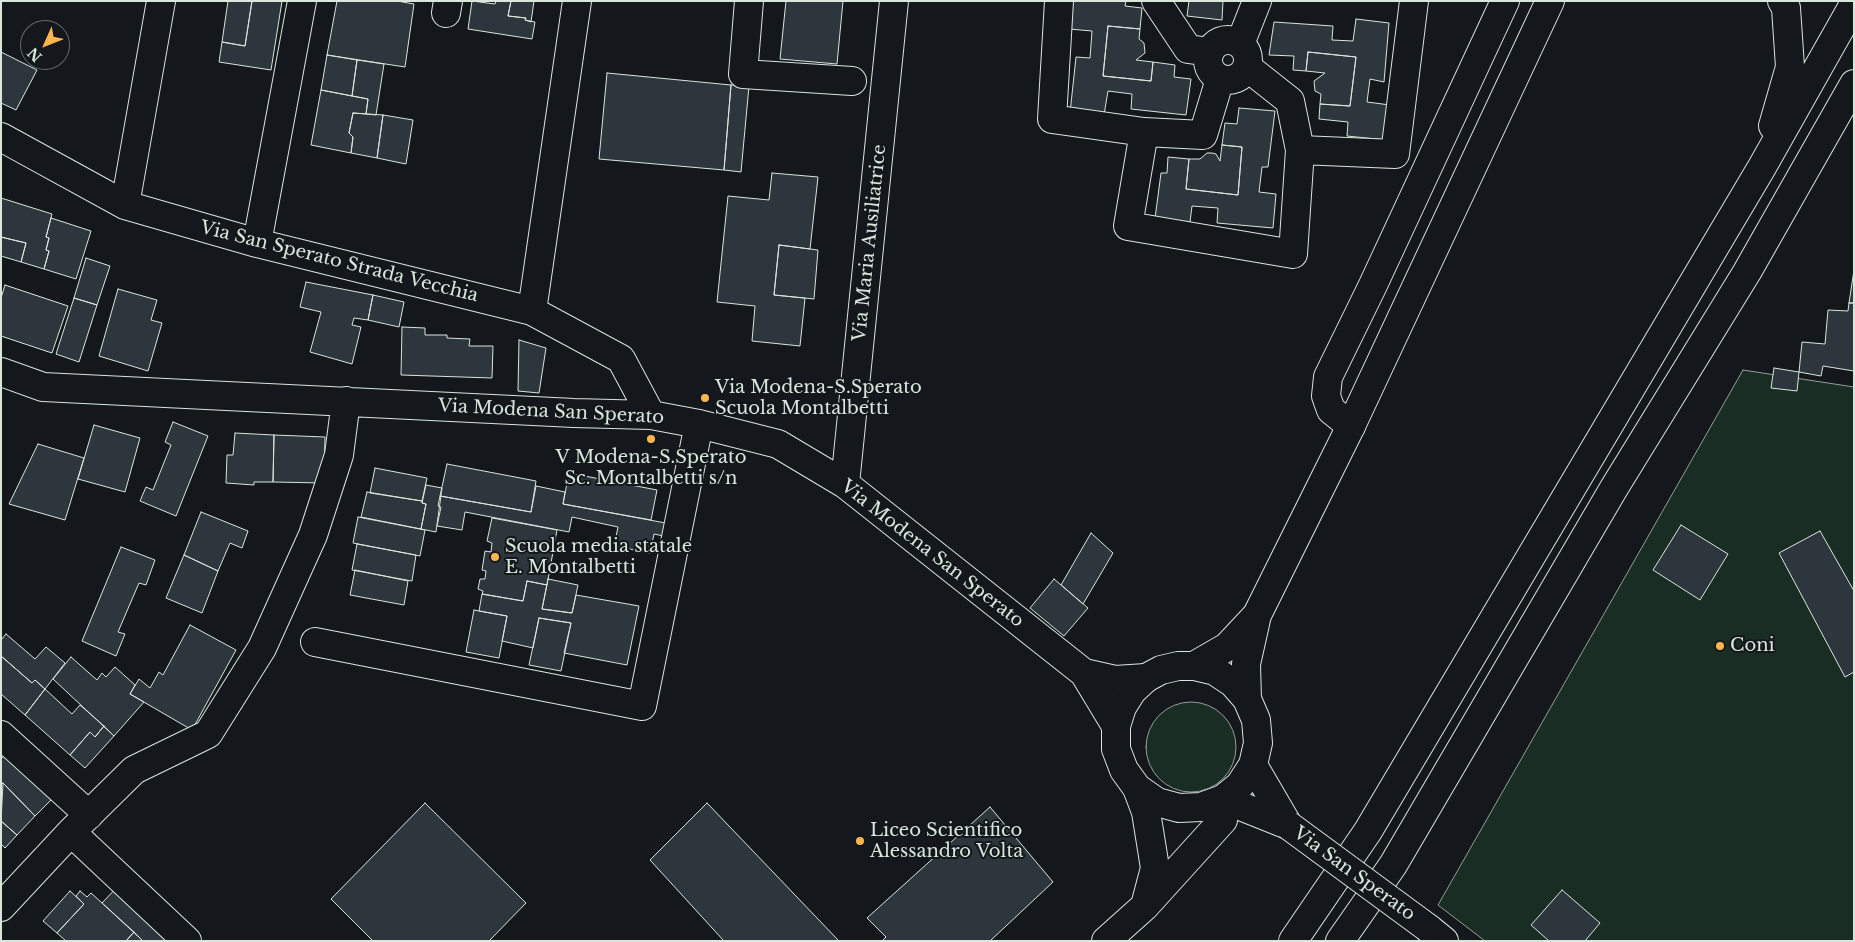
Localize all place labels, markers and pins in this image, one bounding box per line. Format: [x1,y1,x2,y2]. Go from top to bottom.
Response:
place label: Via Modena-S.Sperato Scuola Montalbetti [715,377,922,419]
marker: Via Modena-S.Sperato Scuola Montalbetti [699,392,711,404]
marker: V Modena-S.Sperato Sc. Montalbetti s/n [645,433,657,445]
place label: V Modena-S.Sperato Sc. Montalbetti s/n [556,447,746,489]
place label: Scuola media statale E. Montalbetti [505,536,692,578]
marker: Scuola media statale E. Montalbetti [489,551,501,563]
place label: Coni [1730,635,1775,657]
marker: Coni [1714,640,1726,652]
place label: Liceo Scientifico Alessandro Volta [870,820,1023,862]
marker: Liceo Scientifico Alessandro Volta [854,835,866,847]

